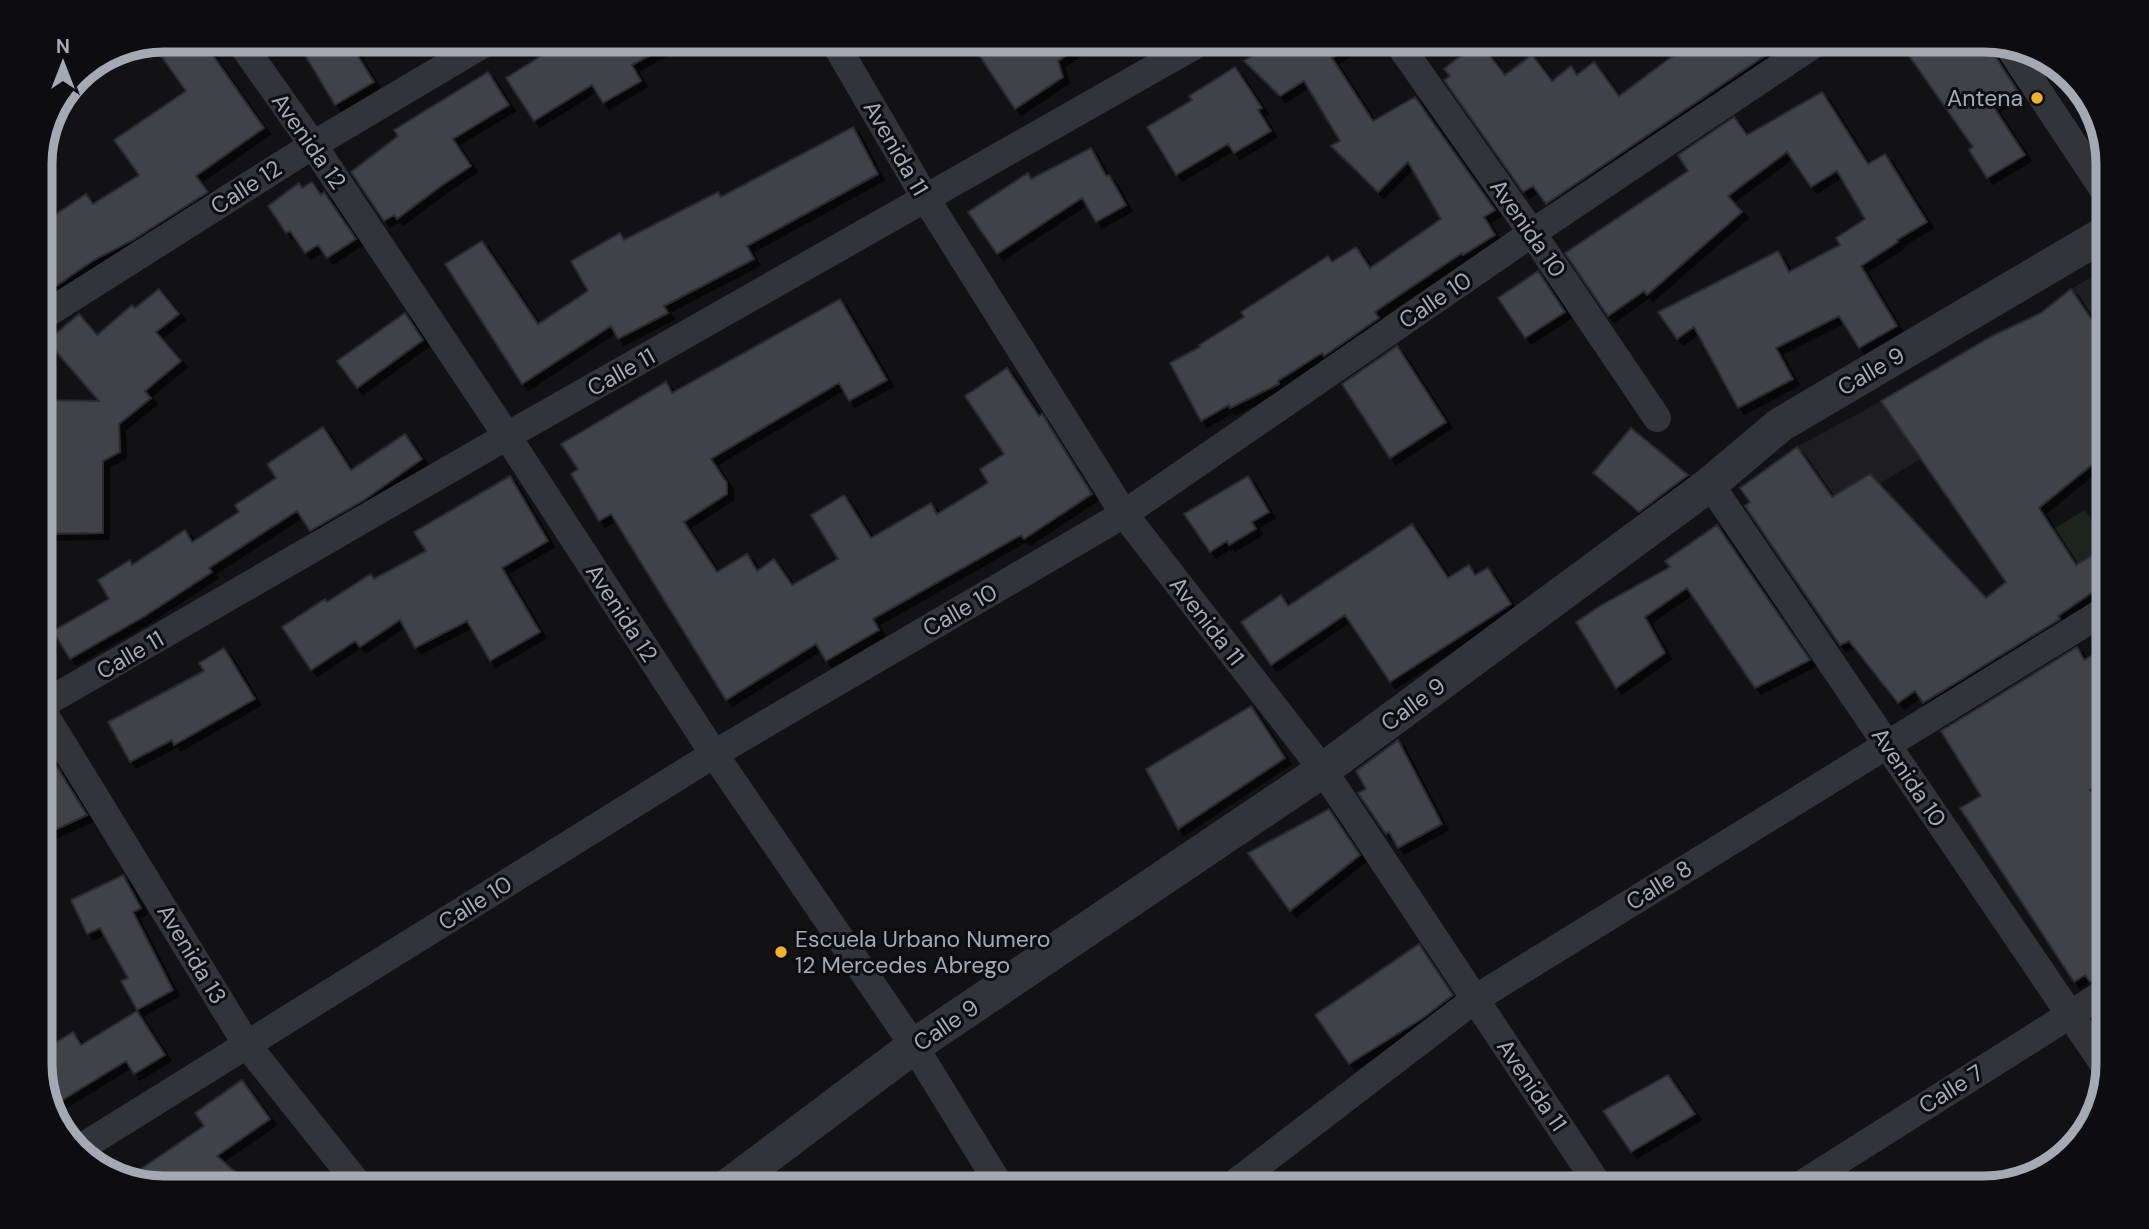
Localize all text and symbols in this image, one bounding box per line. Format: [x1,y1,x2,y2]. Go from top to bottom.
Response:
north arrow [28,28,98,98]
text: N [56,34,70,59]
place label: Antena [1947,83,2023,113]
street label: Avenida 12 [265,87,353,195]
marker: Antena [2029,90,2045,106]
street label: Avenida 11 [857,95,935,201]
street label: Calle 12 [205,153,287,221]
street label: Avenida 10 [1483,173,1573,283]
street label: Calle 10 [1393,265,1477,335]
street label: Calle 9 [1832,340,1910,402]
street label: Calle 11 [582,341,660,403]
street label: Avenida 12 [579,558,665,668]
street label: Avenida 11 [1163,570,1251,672]
street label: Calle 10 [917,577,1003,643]
street label: Calle 11 [91,624,169,686]
street label: Calle 9 [1375,670,1451,738]
street label: Avenida 10 [1865,722,1953,832]
street label: Calle 8 [1620,853,1698,917]
street label: Calle 10 [433,869,517,937]
street label: Avenida 13 [150,899,234,1009]
place label: Escuela Urbano Numero 12 Mercedes Abrego [795,924,1050,980]
marker: Escuela Urbano Numero 12 Mercedes Abrego [773,944,789,960]
street label: Calle 9 [907,992,985,1058]
street label: Avenida 11 [1490,1033,1574,1137]
street label: Calle 7 [1913,1058,1989,1120]

